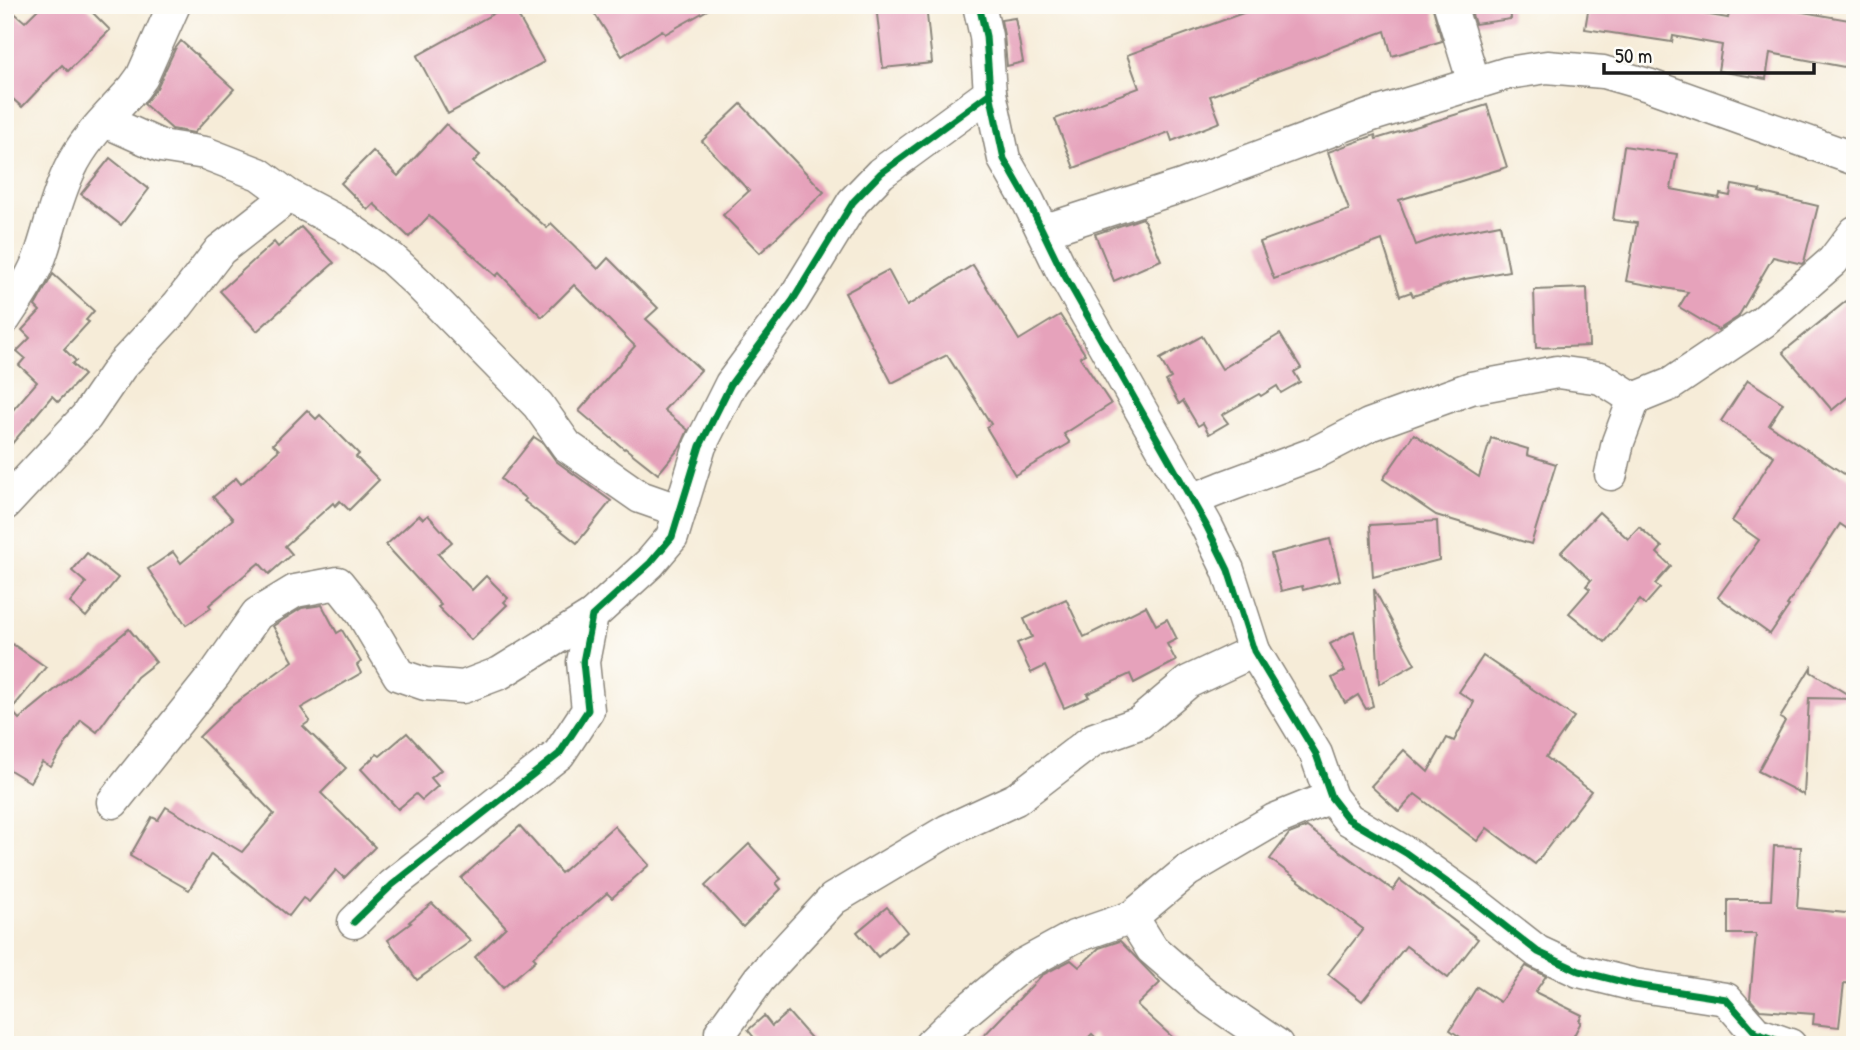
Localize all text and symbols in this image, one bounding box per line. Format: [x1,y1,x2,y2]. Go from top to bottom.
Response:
scale bar [1604,32,1814,76]
text: 50 m [1615,41,1652,70]

